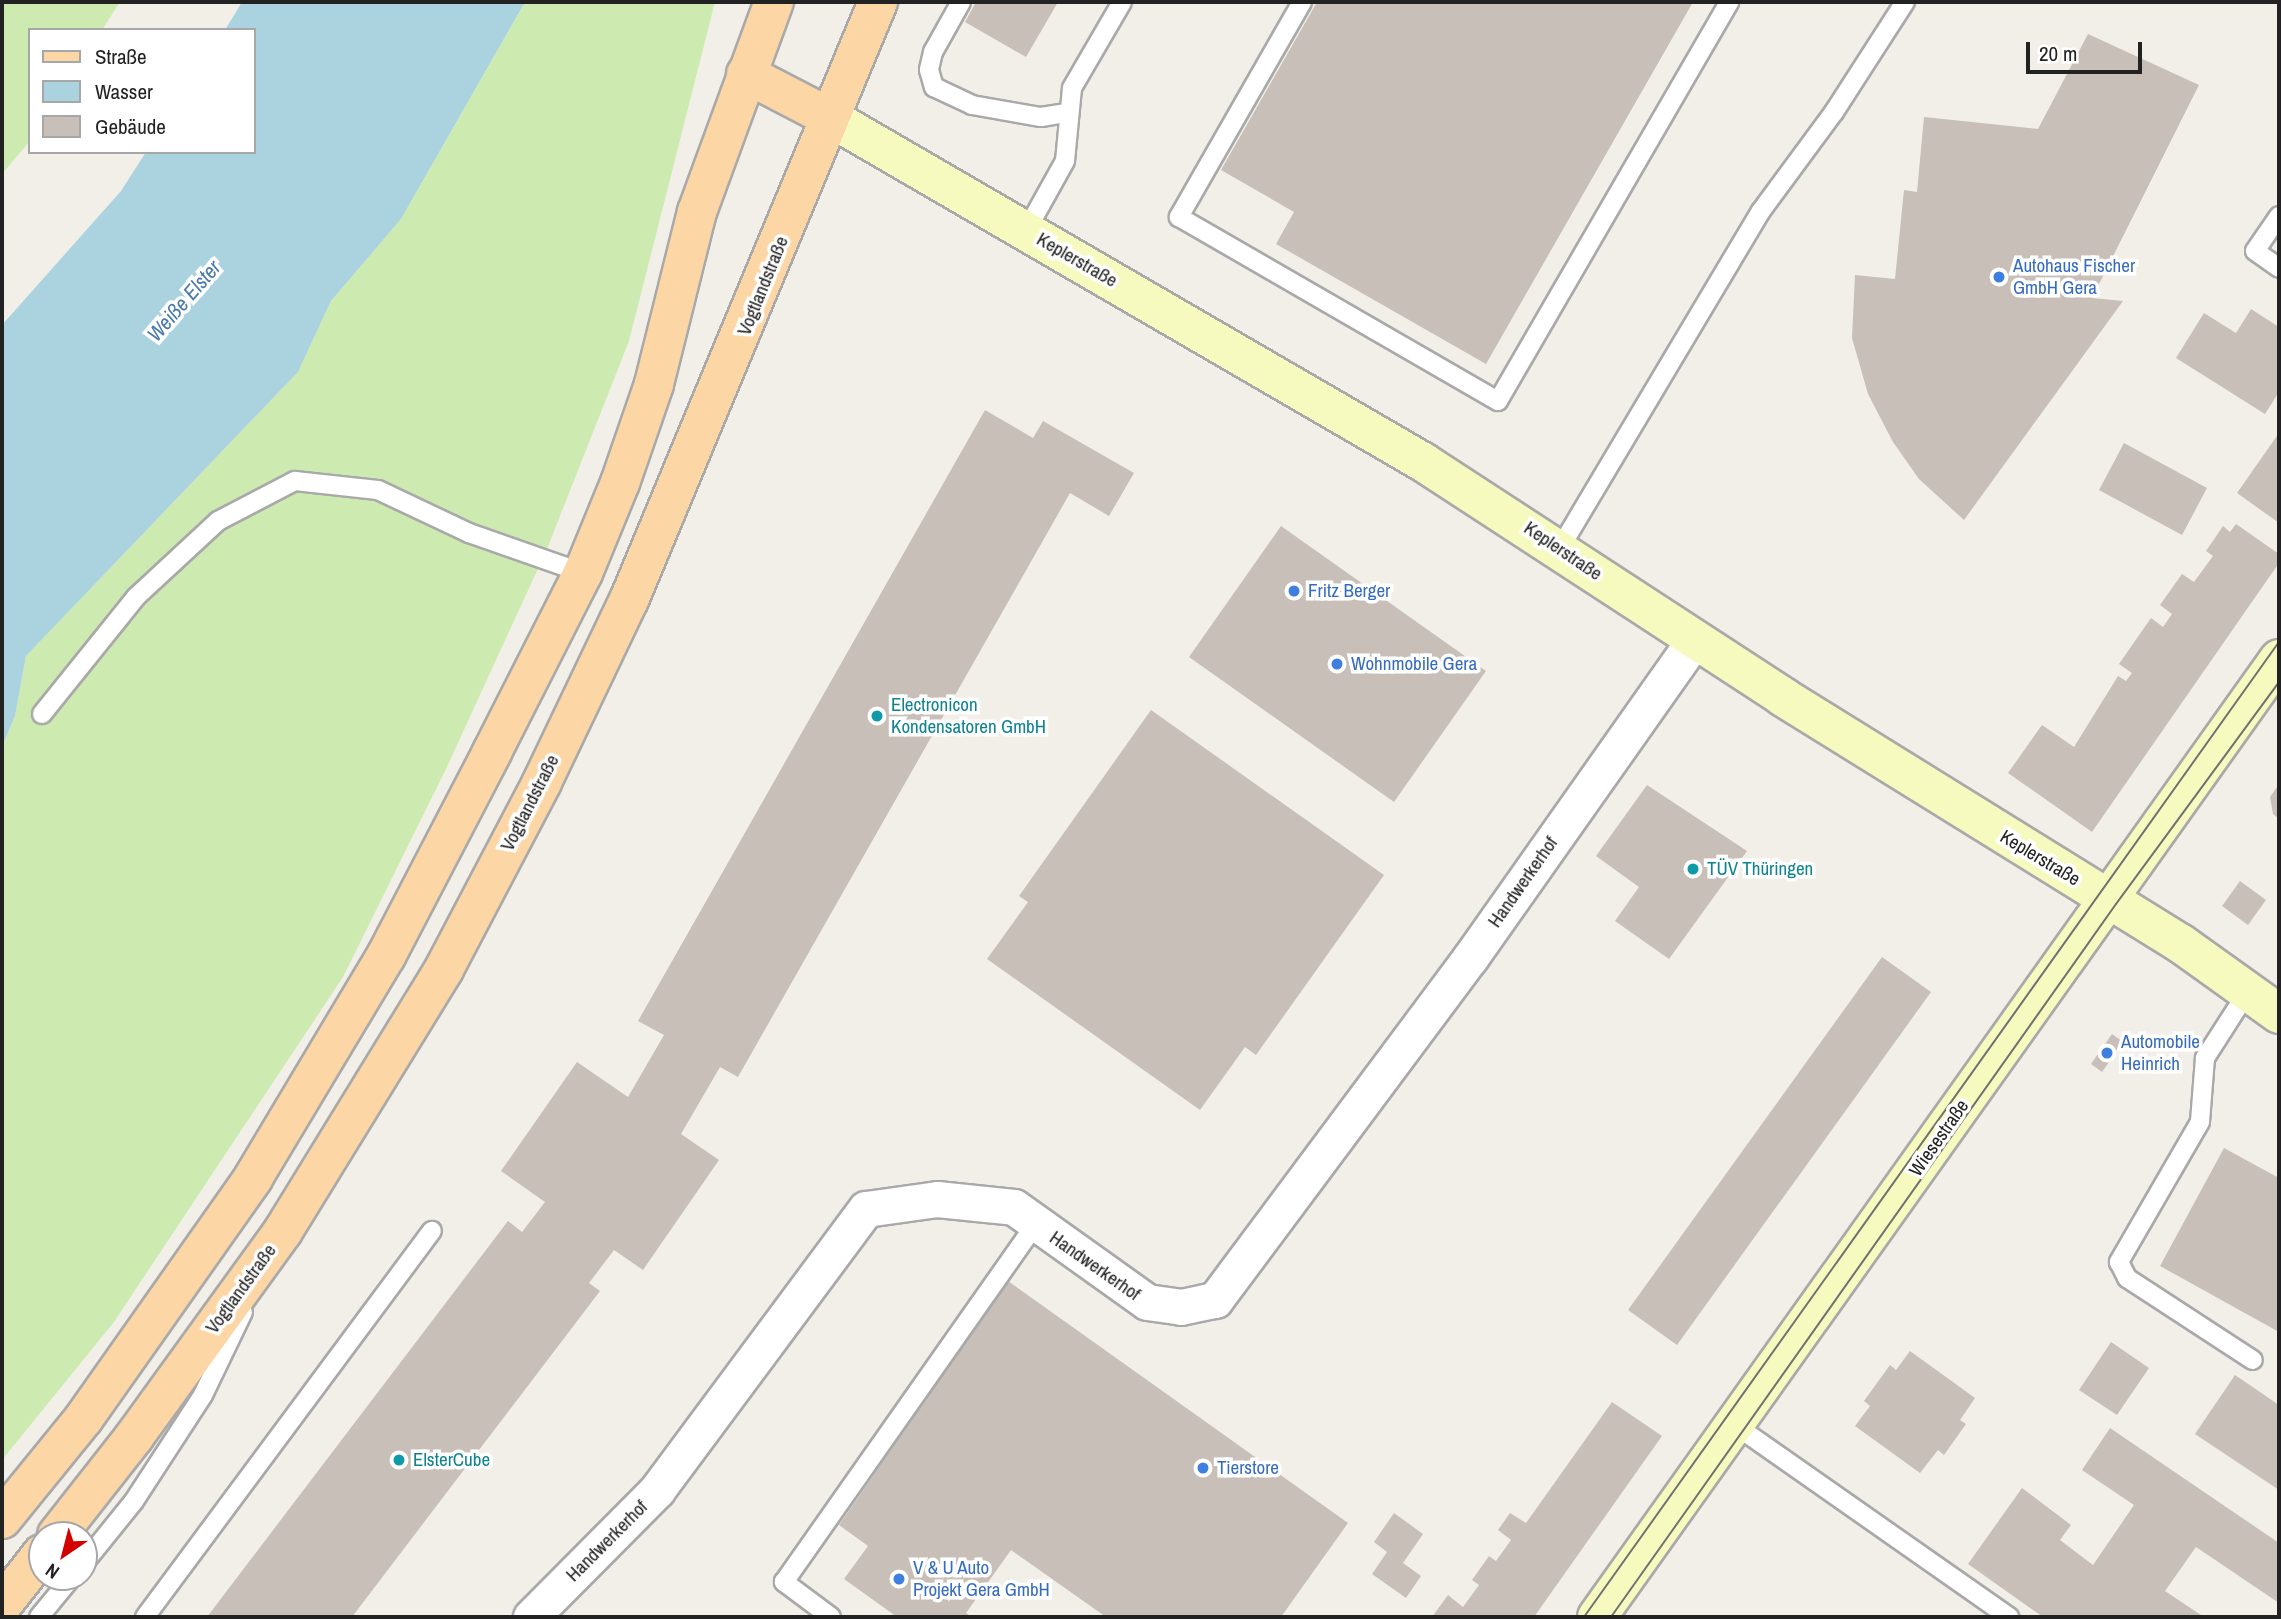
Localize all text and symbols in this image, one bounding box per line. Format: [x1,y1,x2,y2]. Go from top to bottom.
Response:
legend [28,28,256,154]
scale bar [2029,28,2144,72]
text: 20 m [2039,39,2077,68]
text: Straße [95,42,147,71]
text: Wasser [95,77,153,106]
text: Gebäude [95,112,166,141]
street label: Keplerstraße [1033,228,1121,292]
street label: Vogtlandstraße [733,233,793,339]
water label: Weiße Elster [142,255,226,347]
place label: Autohaus Fischer GmbH Gera [2013,255,2135,299]
marker: Autohaus Fischer GmbH Gera [1991,269,2007,285]
street label: Keplerstraße [1520,517,1606,585]
place label: Fritz Berger [1308,580,1390,602]
marker: Fritz Berger [1286,583,1302,599]
place label: Wohnmobile Gera [1351,653,1477,675]
marker: Wohnmobile Gera [1329,656,1345,672]
place label: Electronicon Kondensatoren GmbH [891,694,1046,738]
marker: Electronicon Kondensatoren GmbH [869,708,885,724]
street label: Vogtlandstraße [496,751,564,855]
street label: Keplerstraße [1996,825,2084,891]
street label: Handwerkerhof [1483,832,1563,932]
place label: TÜV Thüringen [1707,858,1814,880]
marker: TÜV Thüringen [1685,861,1701,877]
place label: Automobile Heinrich [2121,1031,2200,1075]
marker: Automobile Heinrich [2099,1045,2115,1061]
street label: Wiesestraße [1904,1095,1974,1181]
street label: Handwerkerhof [1045,1226,1145,1306]
street label: Vogtlandstraße [201,1240,281,1338]
place label: ElsterCube [413,1449,490,1471]
marker: ElsterCube [391,1452,407,1468]
place label: Tierstore [1217,1457,1279,1479]
marker: Tierstore [1195,1460,1211,1476]
street label: Handwerkerhof [562,1496,652,1586]
north arrow [28,1521,98,1591]
place label: V & U Auto Projekt Gera GmbH [913,1557,1050,1601]
text: N [40,1558,64,1585]
marker: V & U Auto Projekt Gera GmbH [891,1571,907,1587]

